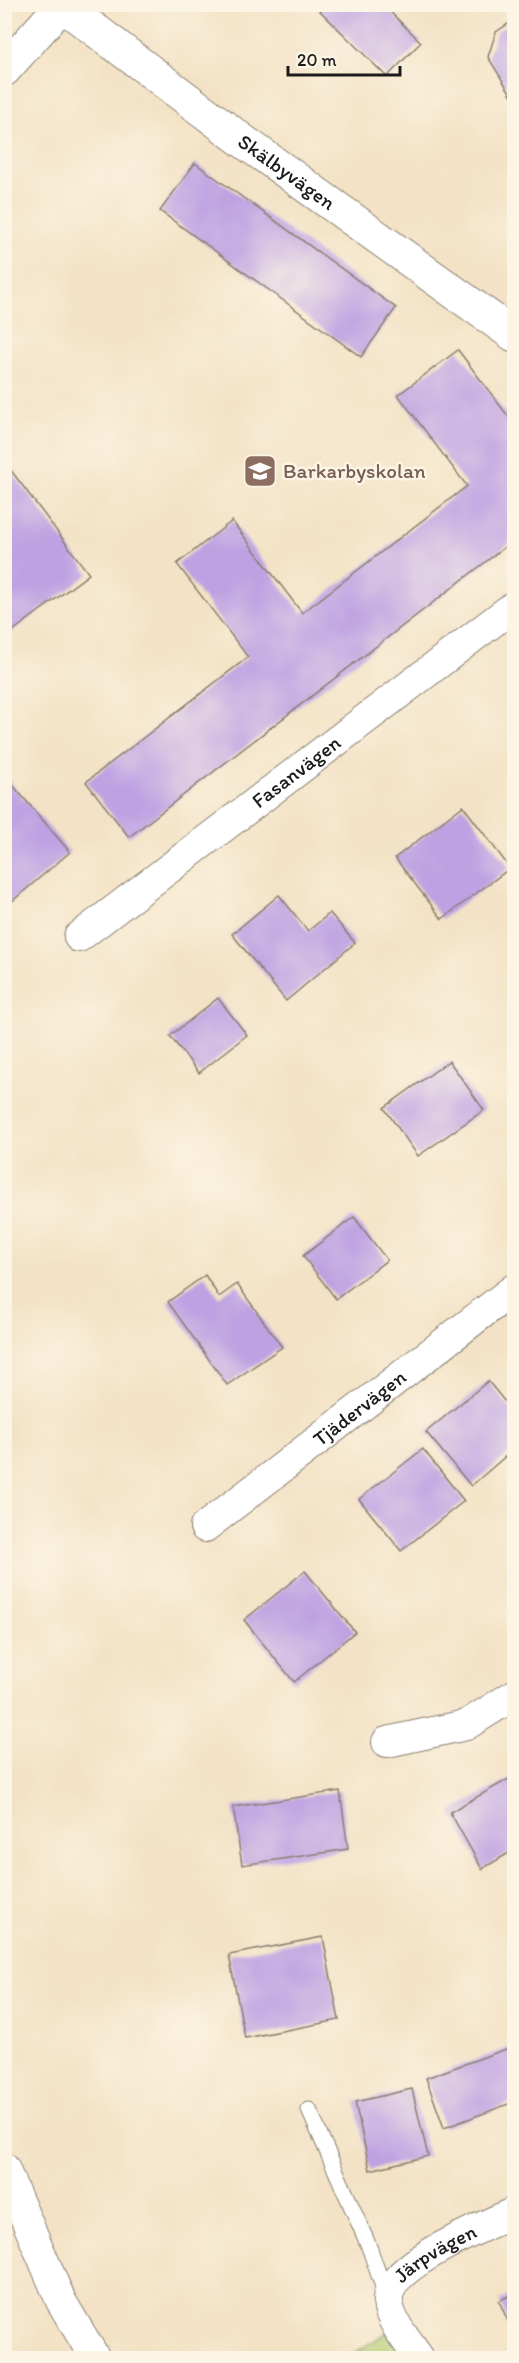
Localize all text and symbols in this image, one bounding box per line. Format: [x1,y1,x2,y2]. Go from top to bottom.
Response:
scale bar [288,39,400,77]
text: 20 m [297,49,337,71]
street label: Skälbyvägen [233,128,341,215]
school or university icon: Barkarbyskolan [242,453,278,489]
place label: Barkarbyskolan [283,458,426,483]
street label: Fasanvägen [247,730,345,813]
street label: Tjädervägen [308,1364,411,1451]
street label: Järpvägen [388,2218,480,2288]

